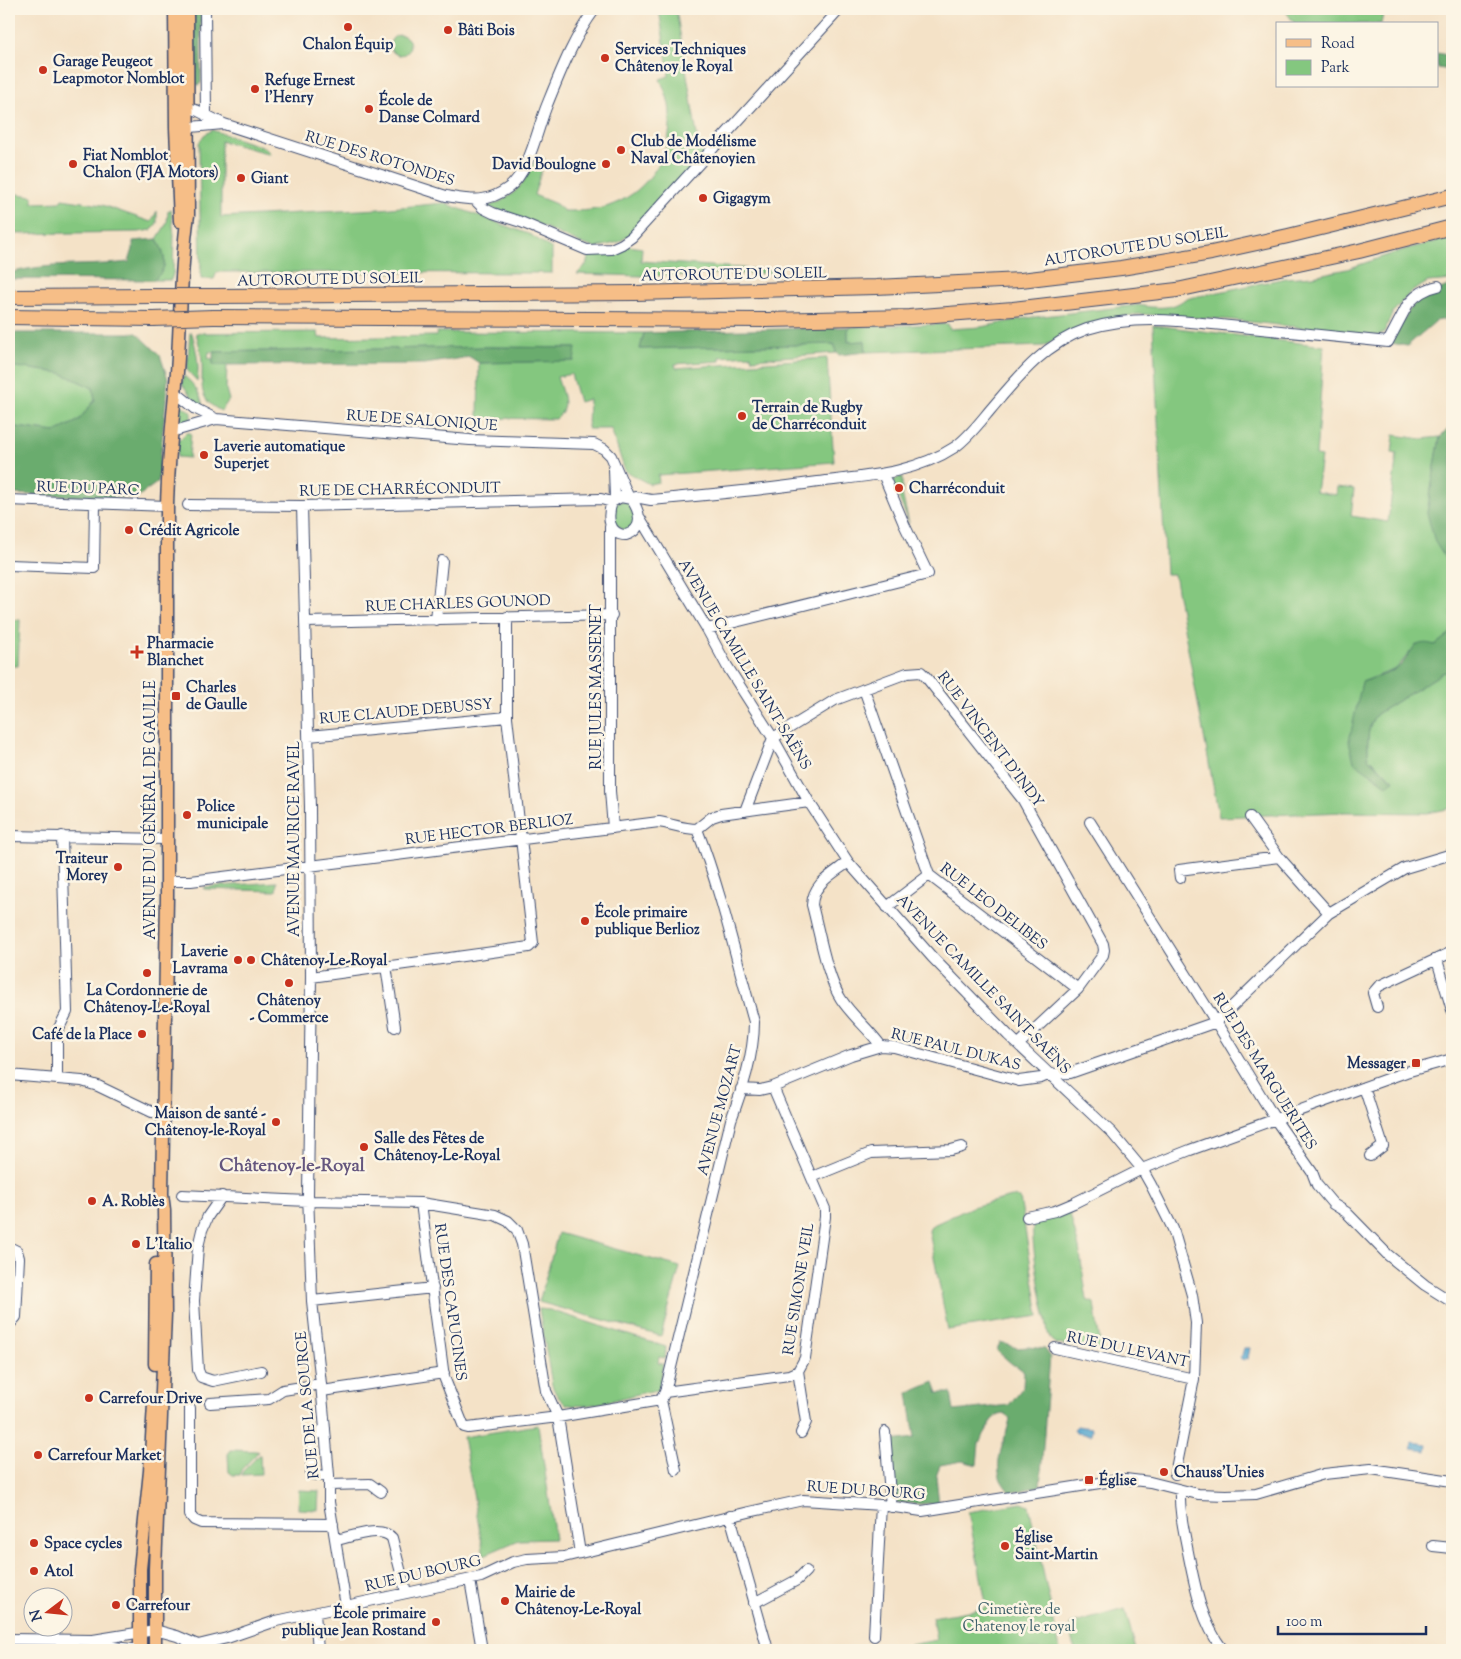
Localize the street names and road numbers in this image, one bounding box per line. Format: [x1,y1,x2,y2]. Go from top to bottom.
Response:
street label: RUE DES ROTONDES [302,127,457,192]
street label: AUTOROUTE DU SOLEIL [1043,223,1230,272]
street label: AUTOROUTE DU SOLEIL [641,263,827,288]
street label: AUTOROUTE DU SOLEIL [237,268,423,293]
street label: RUE DE SALONIQUE [346,406,498,437]
street label: RUE DU PARC [36,477,140,502]
street label: RUE DE CHARRÉCONDUIT [299,477,501,503]
street label: AVENUE CAMILLE SAINT-SAËNS [672,555,816,774]
street label: RUE CHARLES GOUNOD [365,591,551,618]
street label: RUE JULES MASSENET [587,604,608,770]
street label: RUE VINCENT D'INDY [932,668,1048,812]
street label: AVENUE DU GÉNÉRAL DE GAULLE [140,680,162,940]
street label: RUE CLAUDE DEBUSSY [318,694,494,731]
street label: AVENUE MAURICE RAVEL [285,741,306,937]
street label: RUE HECTOR BERLIOZ [404,810,575,851]
street label: RUE LEO DELIBES [935,859,1051,956]
street label: AVENUE CAMILLE SAINT-SAËNS [891,890,1076,1080]
street label: RUE DES MARGUERITES [1207,989,1321,1154]
street label: RUE PAUL DUKAS [889,1024,1023,1077]
street label: AVENUE MOZART [693,1042,748,1178]
street label: RUE DES CAPUCINES [428,1222,471,1382]
street label: RUE SIMONE VEIL [779,1222,820,1357]
street label: RUE DU LEVANT [1065,1327,1191,1374]
street label: RUE DE LA SOURCE [292,1330,325,1480]
street label: RUE DU BOURG [806,1477,926,1506]
street label: RUE DU BOURG [363,1551,484,1598]

